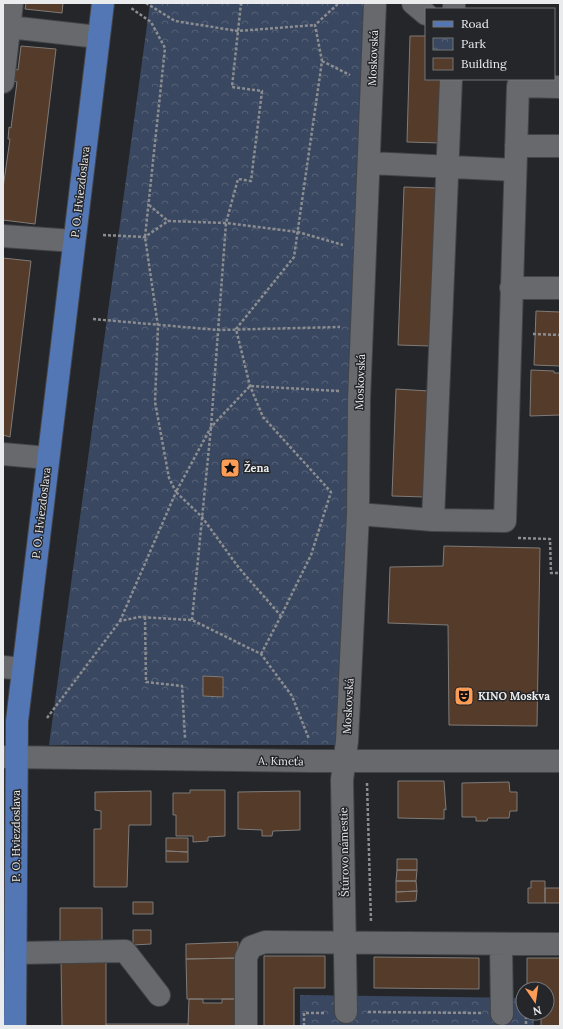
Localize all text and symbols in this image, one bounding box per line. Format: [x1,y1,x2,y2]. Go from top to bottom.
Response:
legend [425,8,555,80]
text: Road [461,16,489,31]
street label: Moskovská [365,29,381,86]
text: Park [461,36,487,51]
text: Building [461,56,507,71]
street label: P. O. Hviezdoslava [67,145,93,238]
street label: Moskovská [352,353,368,410]
place icon: Žena [219,457,241,479]
place label: Žena [244,460,270,475]
street label: P. O. Hviezdoslava [28,466,54,559]
street label: Moskovská [340,677,356,734]
theatre icon: KINO Moskva [453,685,475,707]
place label: KINO Moskva [478,689,550,703]
street label: A. Kmeťa [257,754,304,768]
street label: P. O. Hviezdoslava [9,790,23,882]
street label: Štúrovo námestie [336,807,352,897]
north arrow [515,981,555,1021]
text: N [531,1003,543,1019]

